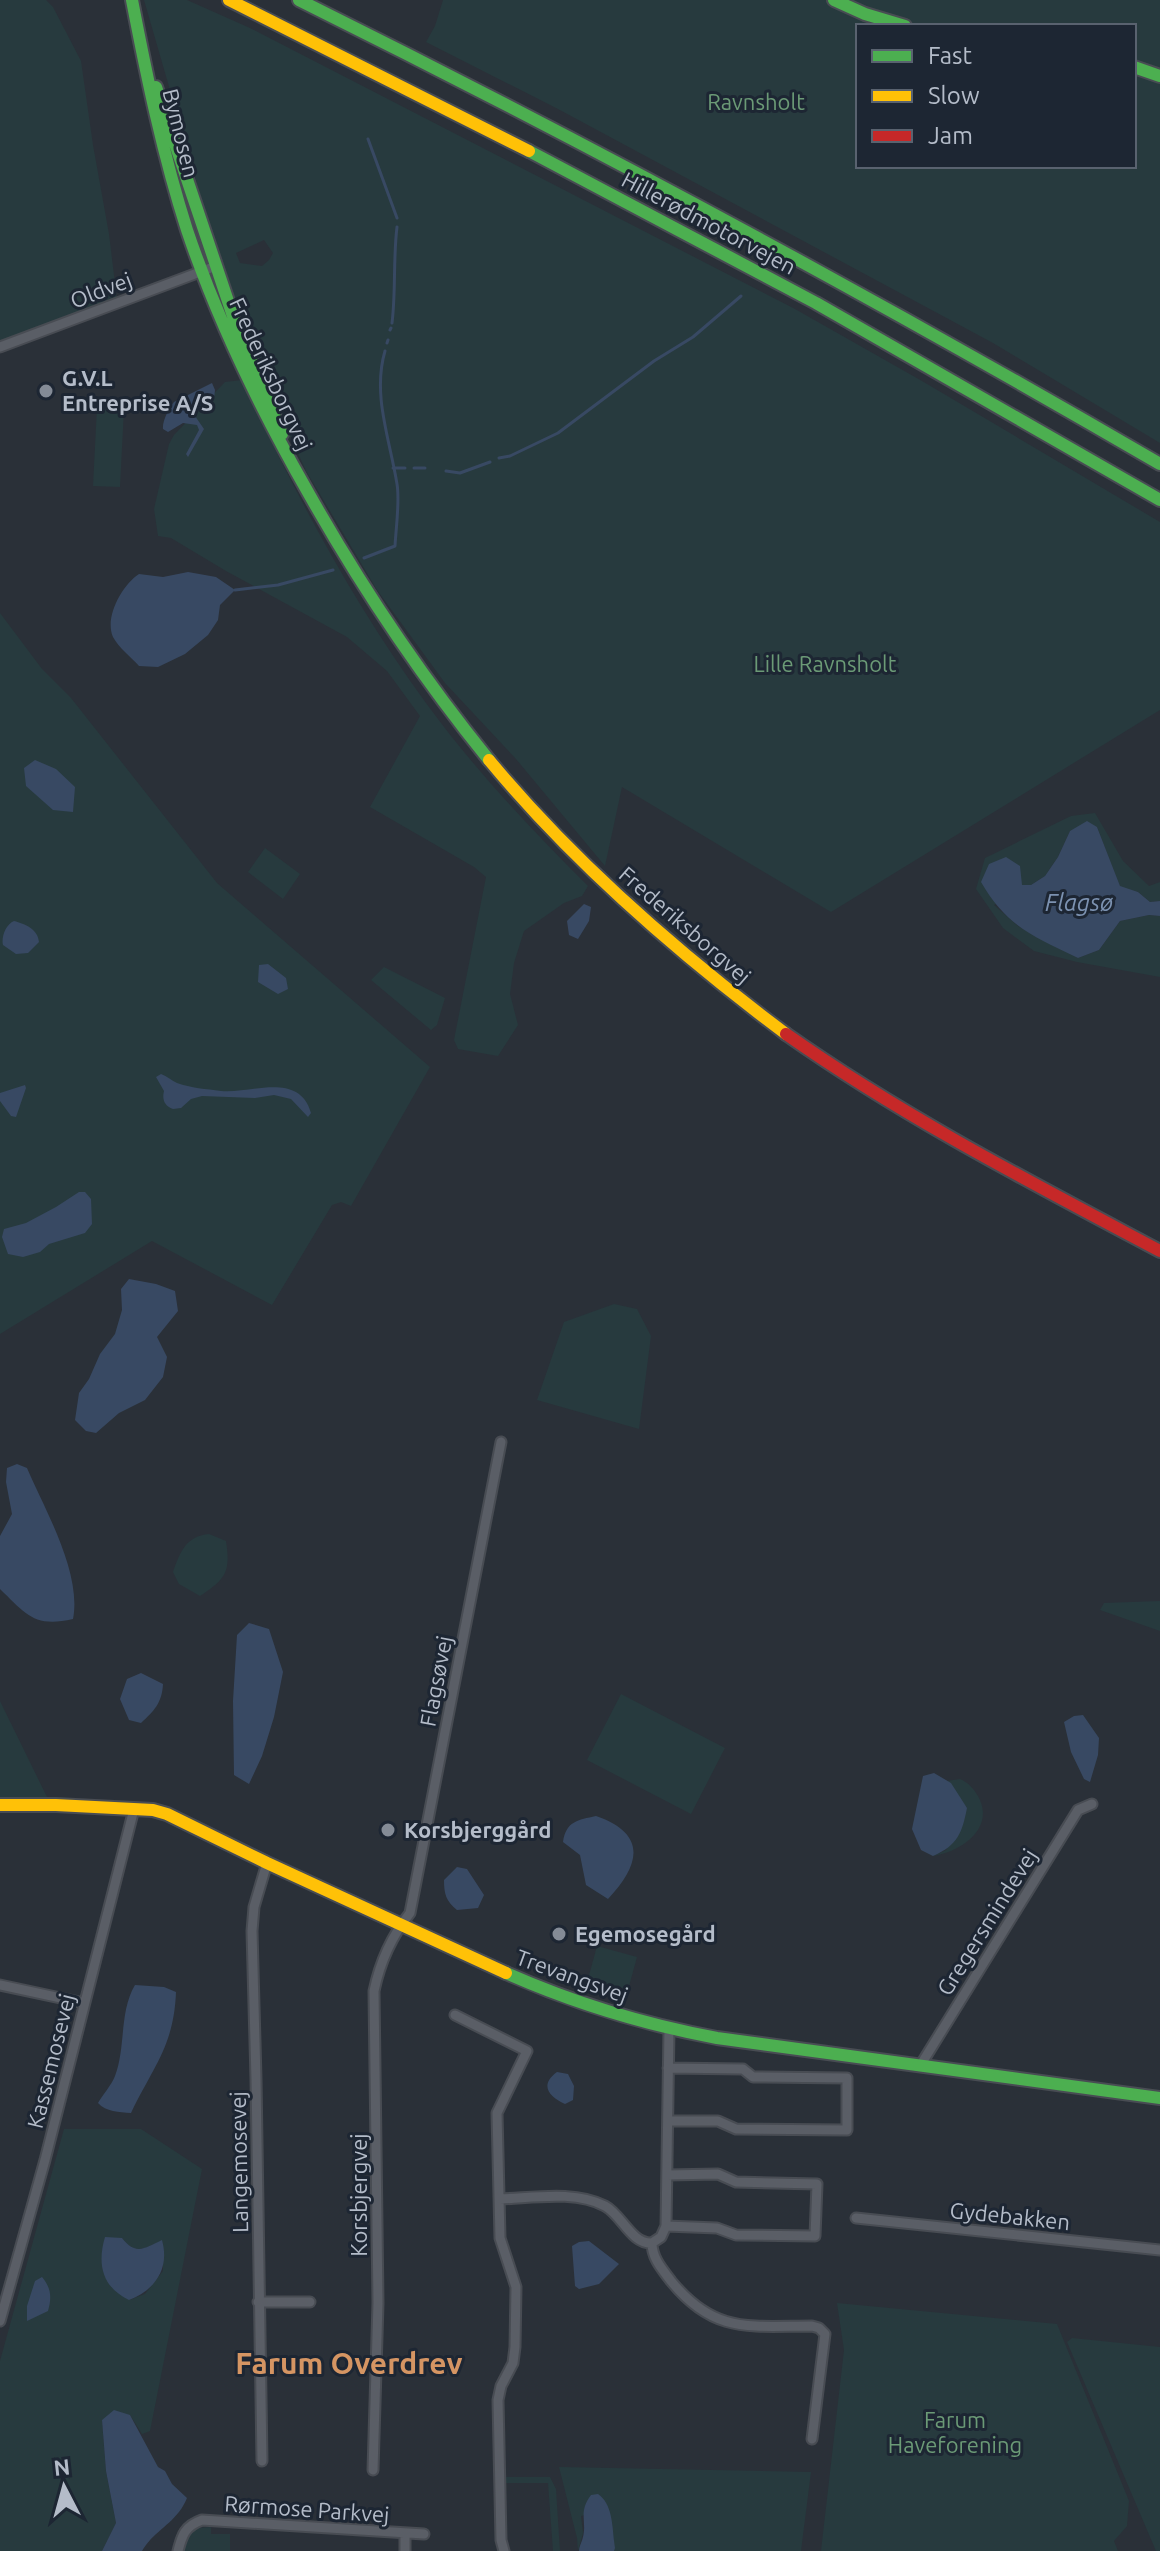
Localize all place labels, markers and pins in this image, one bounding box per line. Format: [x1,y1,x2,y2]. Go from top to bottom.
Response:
place label: G.V.L Entreprise A/S [62,365,213,415]
marker: G.V.L Entreprise A/S [37,382,55,400]
place label: Korsbjerggård [404,1817,551,1842]
marker: Korsbjerggård [379,1821,397,1839]
place label: Egemosegård [575,1921,716,1946]
marker: Egemosegård [550,1925,568,1943]

